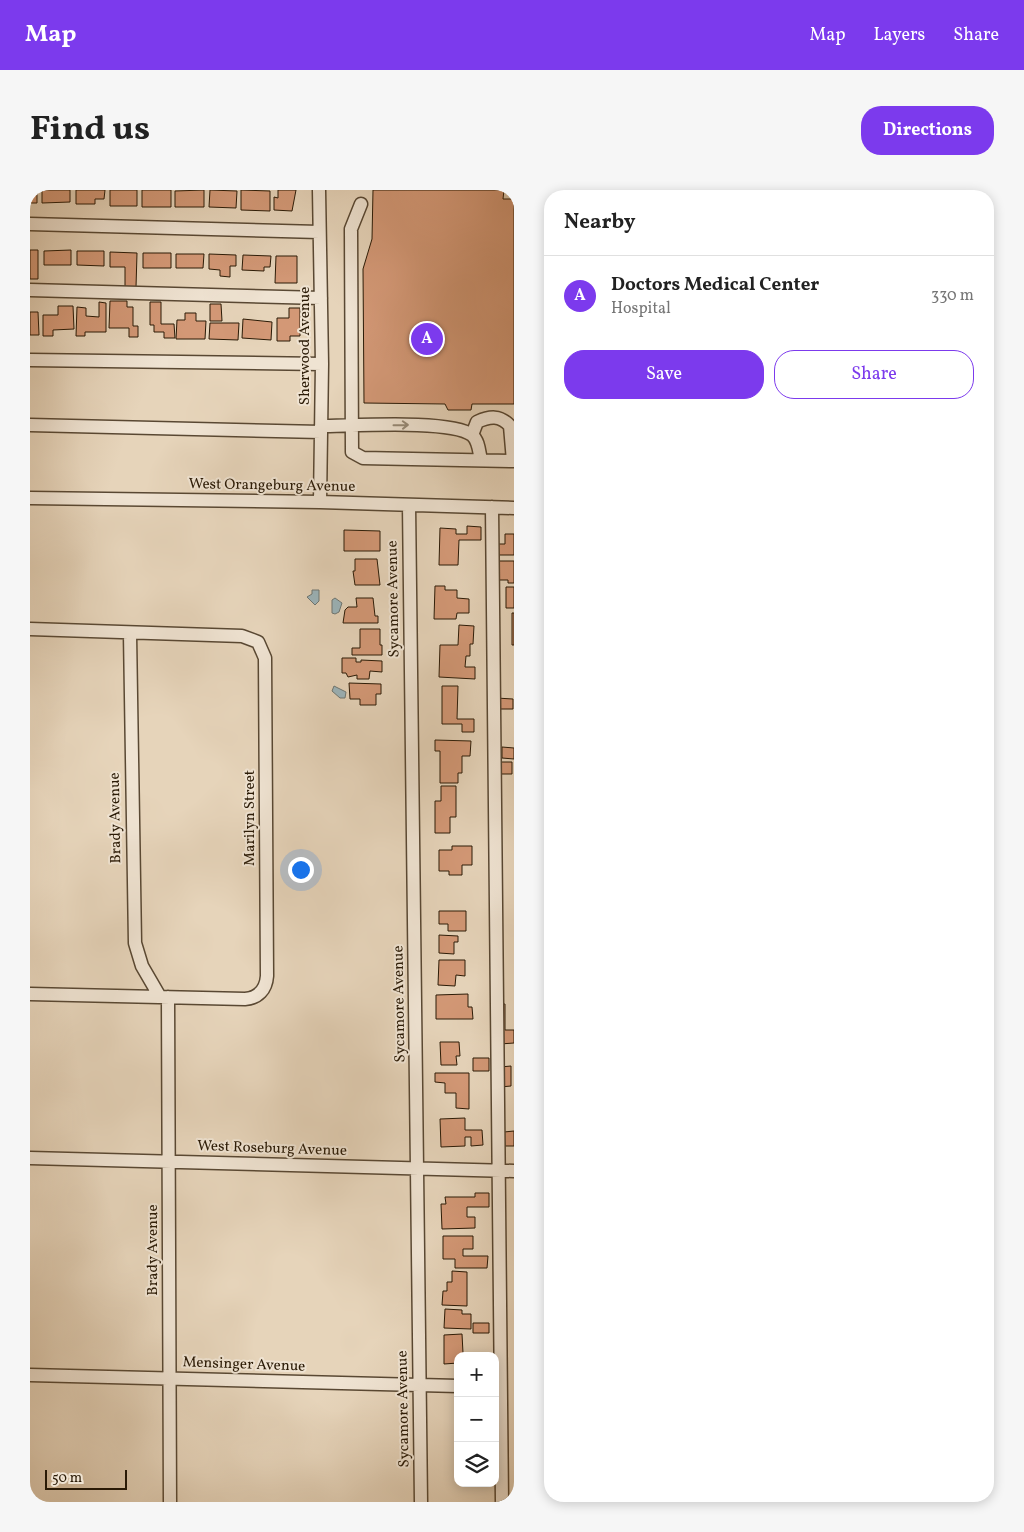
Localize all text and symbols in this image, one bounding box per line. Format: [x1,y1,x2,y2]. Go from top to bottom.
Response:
text: Map [25,18,76,52]
text: Map [809,23,845,48]
text: Layers [873,23,925,48]
text: Share [953,23,999,48]
text: Find us [30,106,150,154]
button: Directions [861,106,994,155]
text: Nearby [564,208,635,237]
text: Doctors Medical Center [611,272,819,298]
text: A [574,285,586,307]
text: 330 m [931,285,974,307]
street label: Sherwood Avenue [295,287,316,405]
text: Hospital [611,298,671,320]
pin: A [411,320,443,358]
button: Save [564,350,764,399]
button: Share [774,350,974,399]
one-way arrow [392,420,409,430]
street label: West Orangeburg Avenue [188,474,356,498]
street label: Sycamore Avenue [382,540,406,658]
street label: Marilyn Street [240,770,261,866]
street label: Brady Avenue [105,772,127,864]
your location [288,857,314,883]
street label: Sycamore Avenue [388,945,412,1063]
street label: West Roseburg Avenue [197,1136,347,1162]
street label: Brady Avenue [143,1204,164,1296]
street label: Sycamore Avenue [392,1350,416,1468]
street label: Mensinger Avenue [182,1352,306,1378]
map controls [454,1352,499,1487]
button: + [454,1352,499,1397]
button: − [454,1397,499,1442]
button: layers [454,1442,499,1487]
scale bar [45,1467,128,1490]
text: 50 m [52,1469,82,1488]

